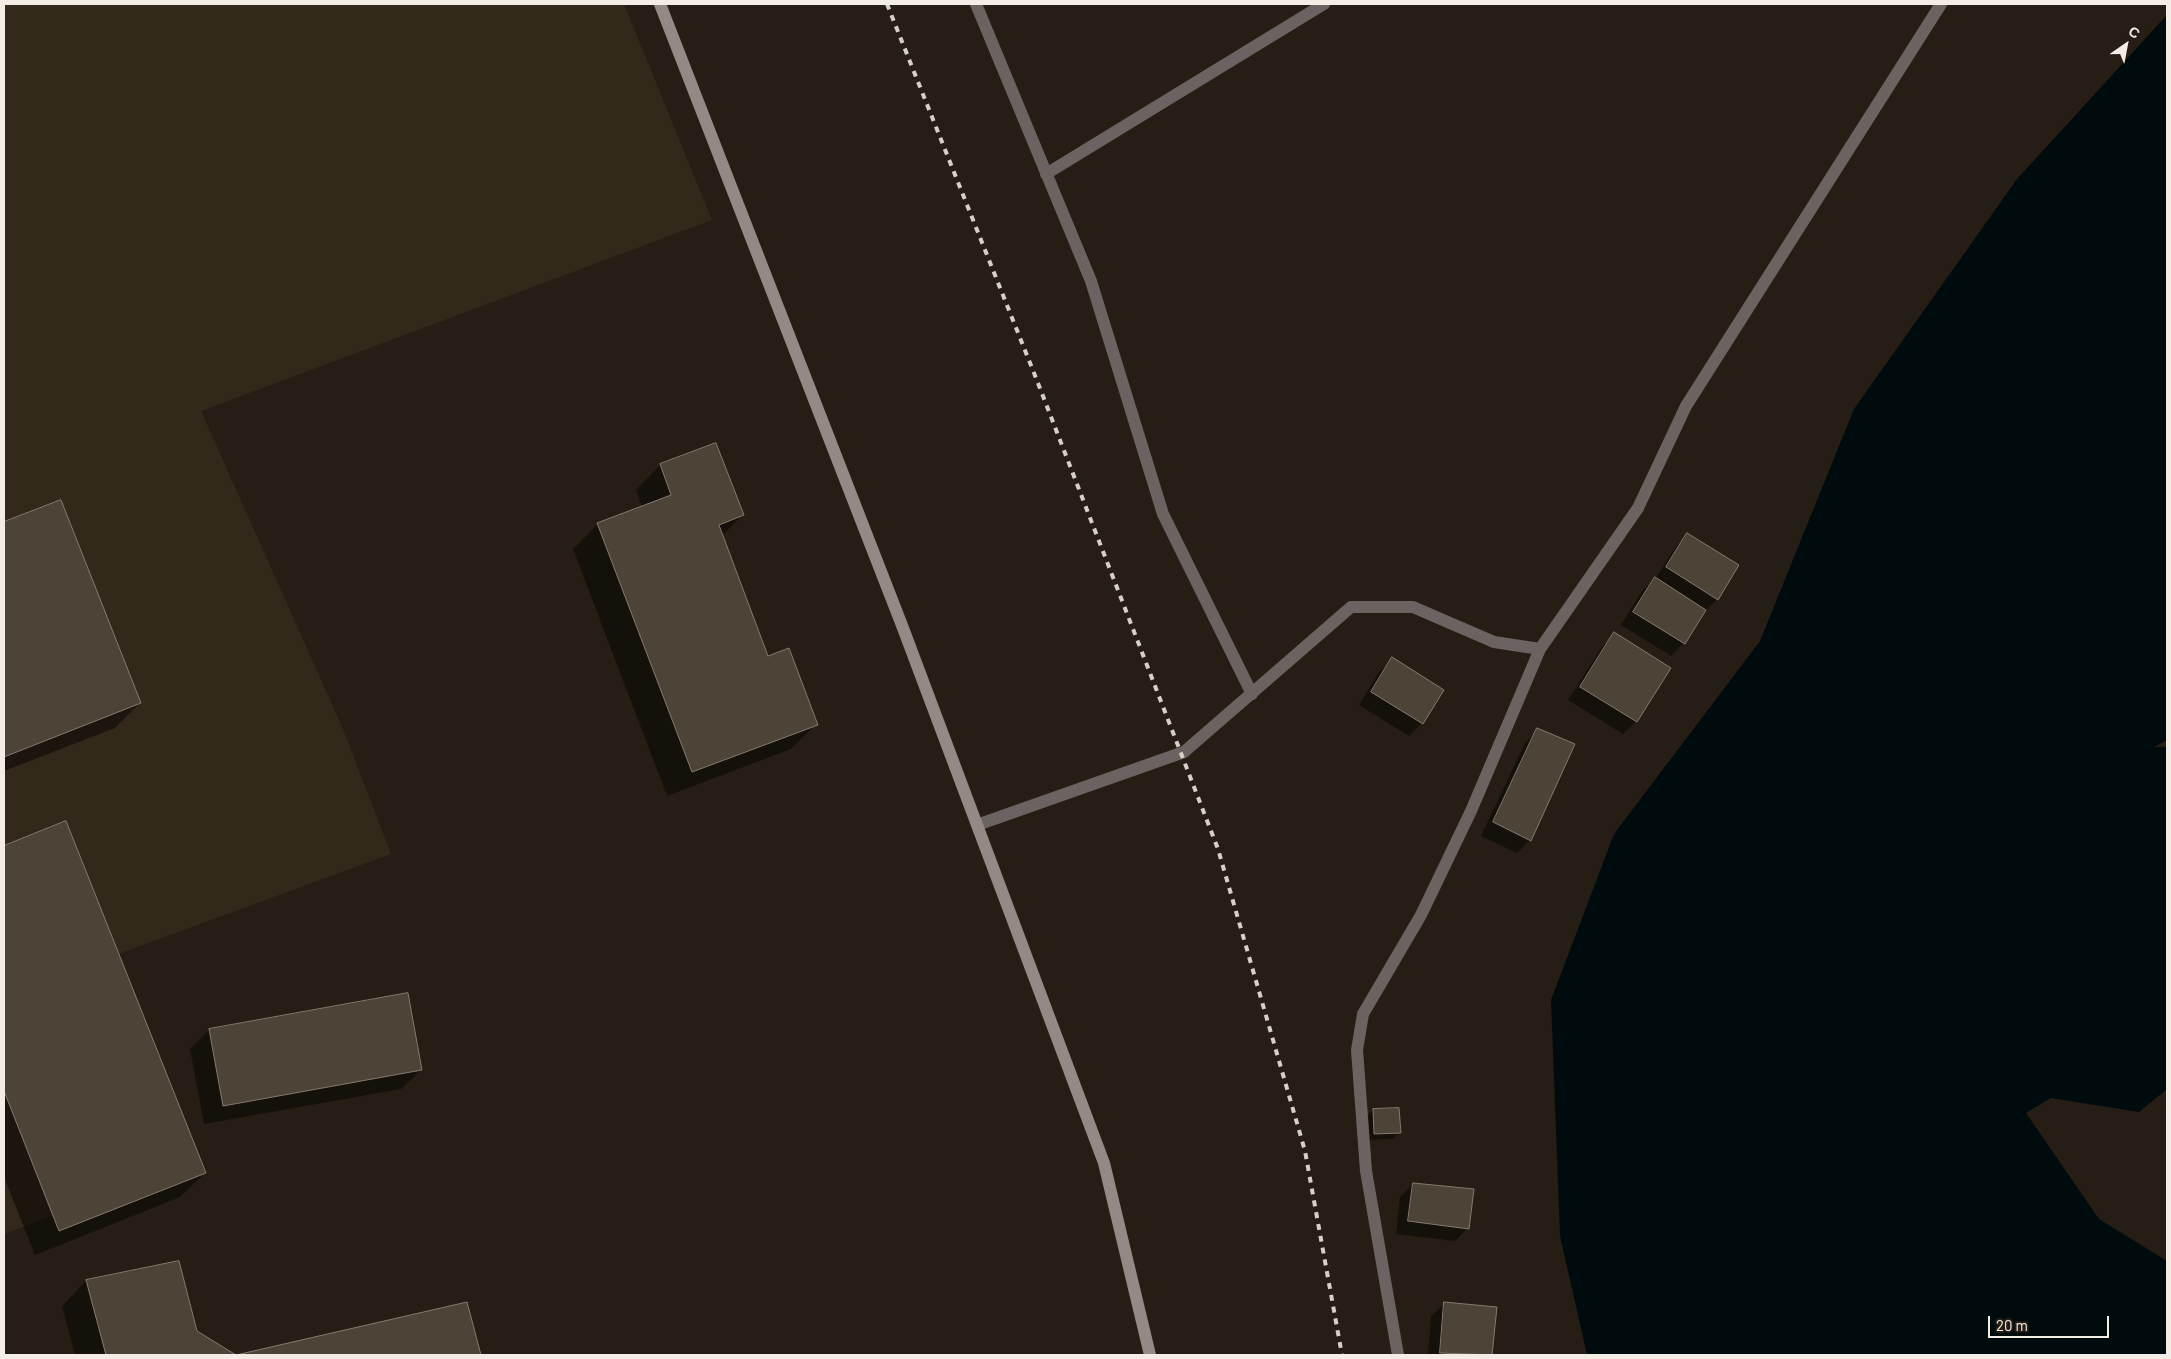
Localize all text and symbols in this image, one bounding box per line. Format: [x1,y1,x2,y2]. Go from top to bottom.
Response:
north arrow [2101,20,2151,70]
text: С [2126,22,2143,42]
scale bar [1991,1306,2112,1338]
text: 20 m [1996,1316,2028,1334]

